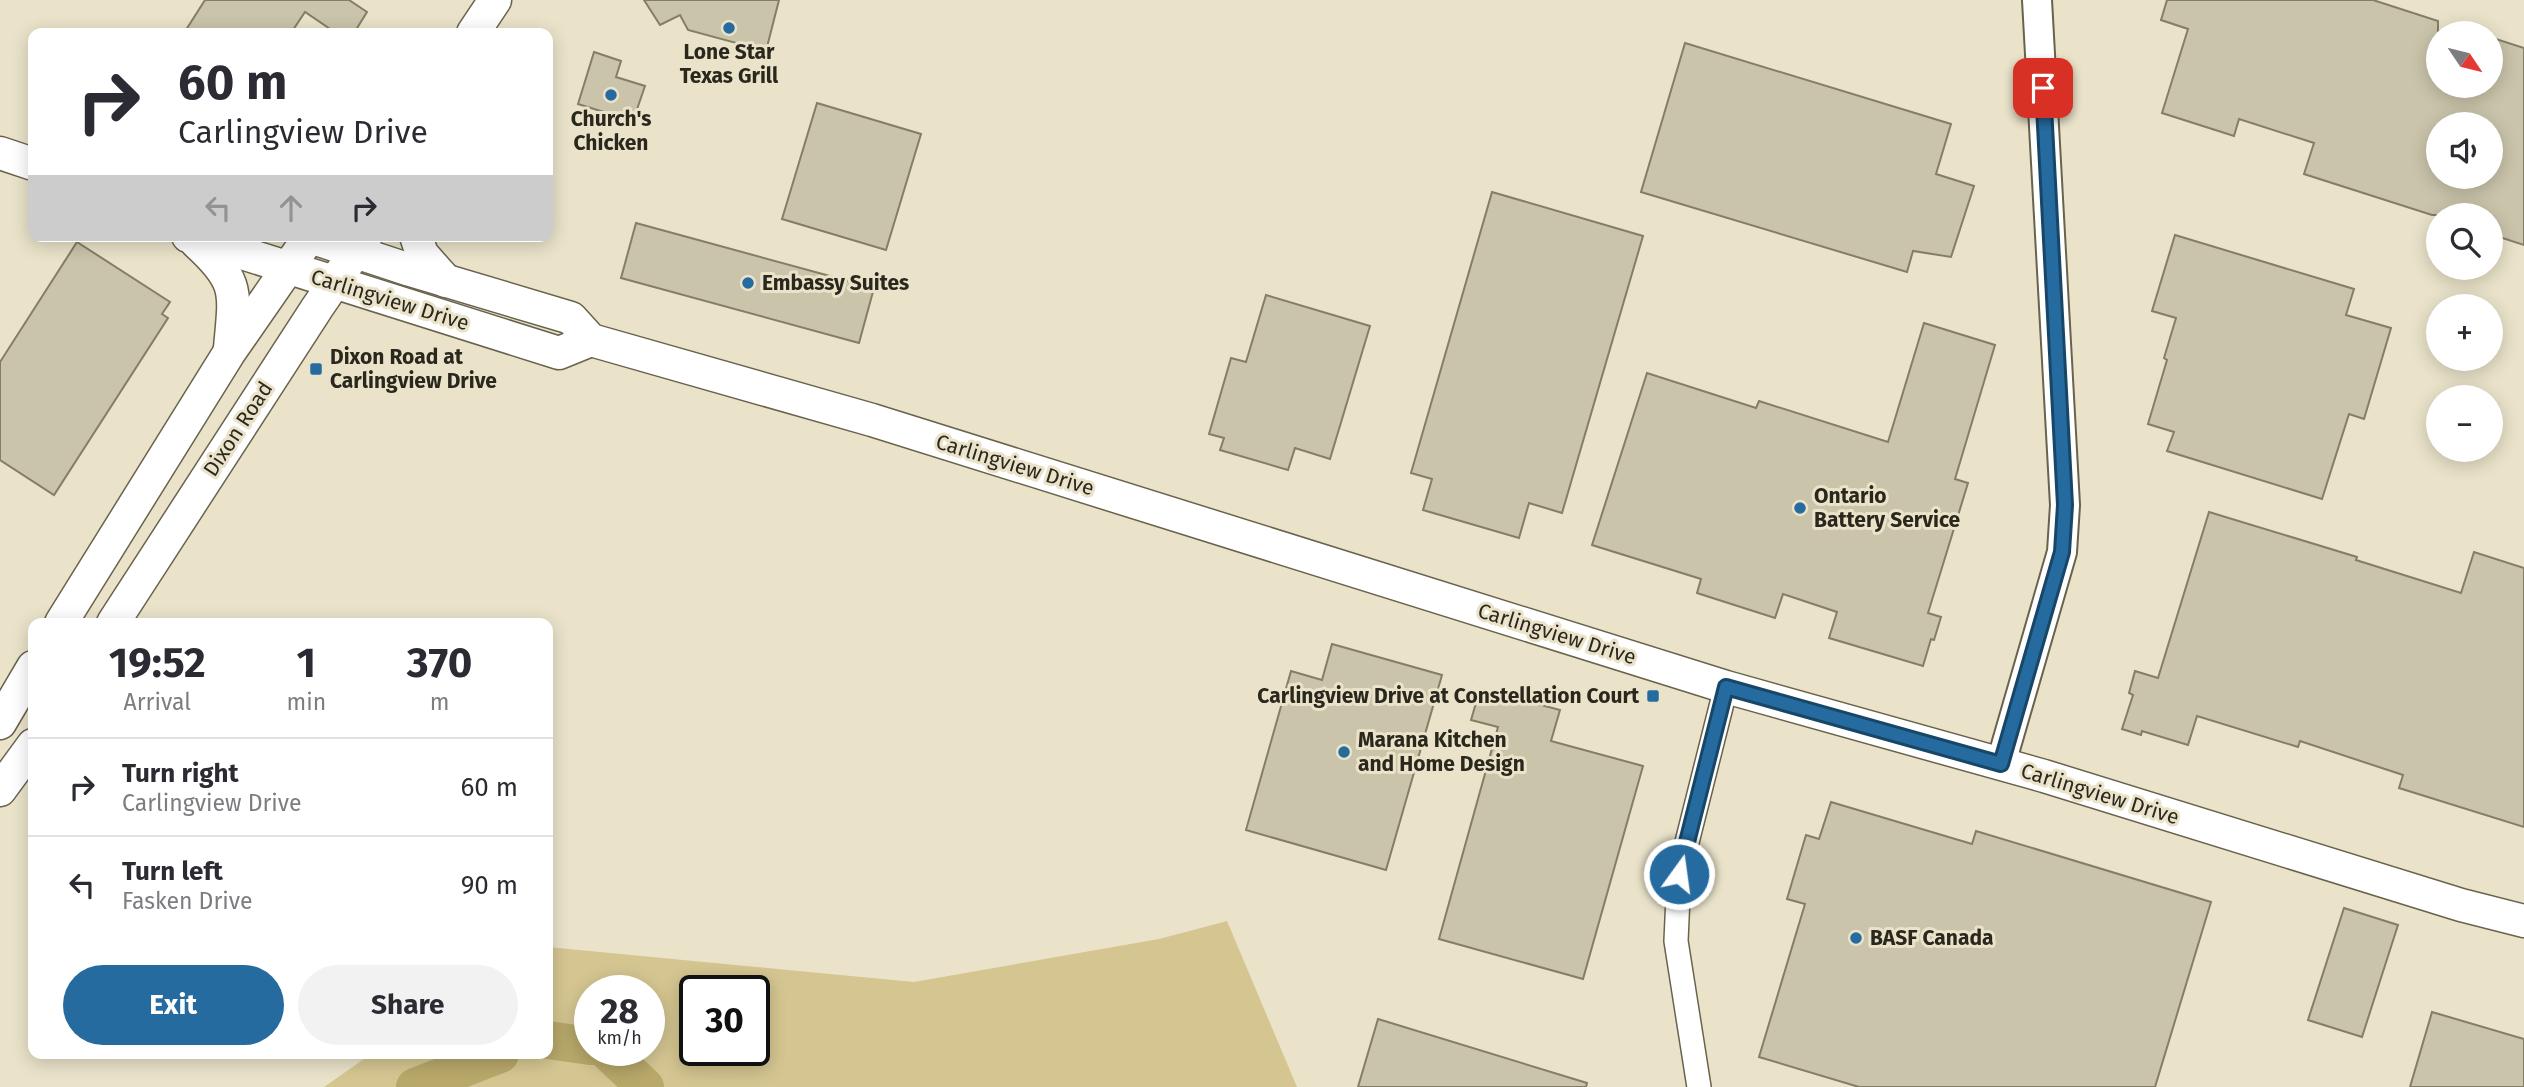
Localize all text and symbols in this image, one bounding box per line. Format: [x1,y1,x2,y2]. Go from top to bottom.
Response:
marker: Lone Star Texas Grill [721,20,737,36]
north arrow [2426,21,2502,98]
map controls [2426,21,2503,462]
place label: Lone Star Texas Grill [680,39,779,89]
text: 60 m [178,53,287,112]
icon: right [63,56,154,147]
pin [2013,58,2073,118]
icon: arrive [2024,69,2062,107]
marker: Church's Chicken [603,87,619,103]
place label: Church's Chicken [571,106,651,156]
button: sound [2426,112,2503,189]
text: Carlingview Drive [178,113,428,151]
icon: left [199,189,237,227]
icon: ahead [272,189,310,227]
icon: right [345,189,383,227]
button: search [2426,203,2503,280]
street label: Carlingview Drive [308,264,472,336]
place label: Embassy Suites [762,270,909,296]
marker: Embassy Suites [740,275,756,291]
button: + [2426,294,2503,371]
place label: Dixon Road at Carlingview Drive [330,344,497,394]
marker: Dixon Road at Carlingview Drive [308,361,324,377]
street label: Dixon Road [198,377,278,481]
button: − [2426,385,2503,462]
street label: Carlingview Drive [933,429,1097,501]
place label: Ontario Battery Service [1814,483,1961,533]
marker: Ontario Battery Service [1792,500,1808,516]
street label: Carlingview Drive [1475,598,1639,670]
text: 19:52 [109,638,206,688]
text: 1 [297,638,316,688]
text: 370 [407,638,472,688]
place label: Carlingview Drive at Constellation Court [1257,683,1640,709]
text: Arrival [124,688,191,716]
text: min [286,688,326,716]
text: m [430,688,449,716]
marker: Carlingview Drive at Constellation Court [1645,688,1661,704]
place label: Marana Kitchen and Home Design [1358,727,1525,777]
marker: Marana Kitchen and Home Design [1336,744,1352,760]
text: Turn right [122,758,239,789]
street label: Carlingview Drive [2018,758,2182,830]
icon: right [63,768,101,806]
text: 60 m [460,772,518,803]
text: Carlingview Drive [122,789,302,817]
position arrow [1642,837,1716,911]
text: Turn left [122,856,223,887]
icon: left [63,866,101,904]
text: 90 m [461,870,518,901]
text: Fasken Drive [122,887,253,915]
place label: BASF Canada [1870,925,1994,951]
marker: BASF Canada [1848,930,1864,946]
button: Exit [63,965,284,1045]
button: Share [298,965,518,1045]
speed limit sign: 30 [679,975,770,1066]
text: 28 [600,990,639,1032]
text: km/h [597,1027,642,1049]

